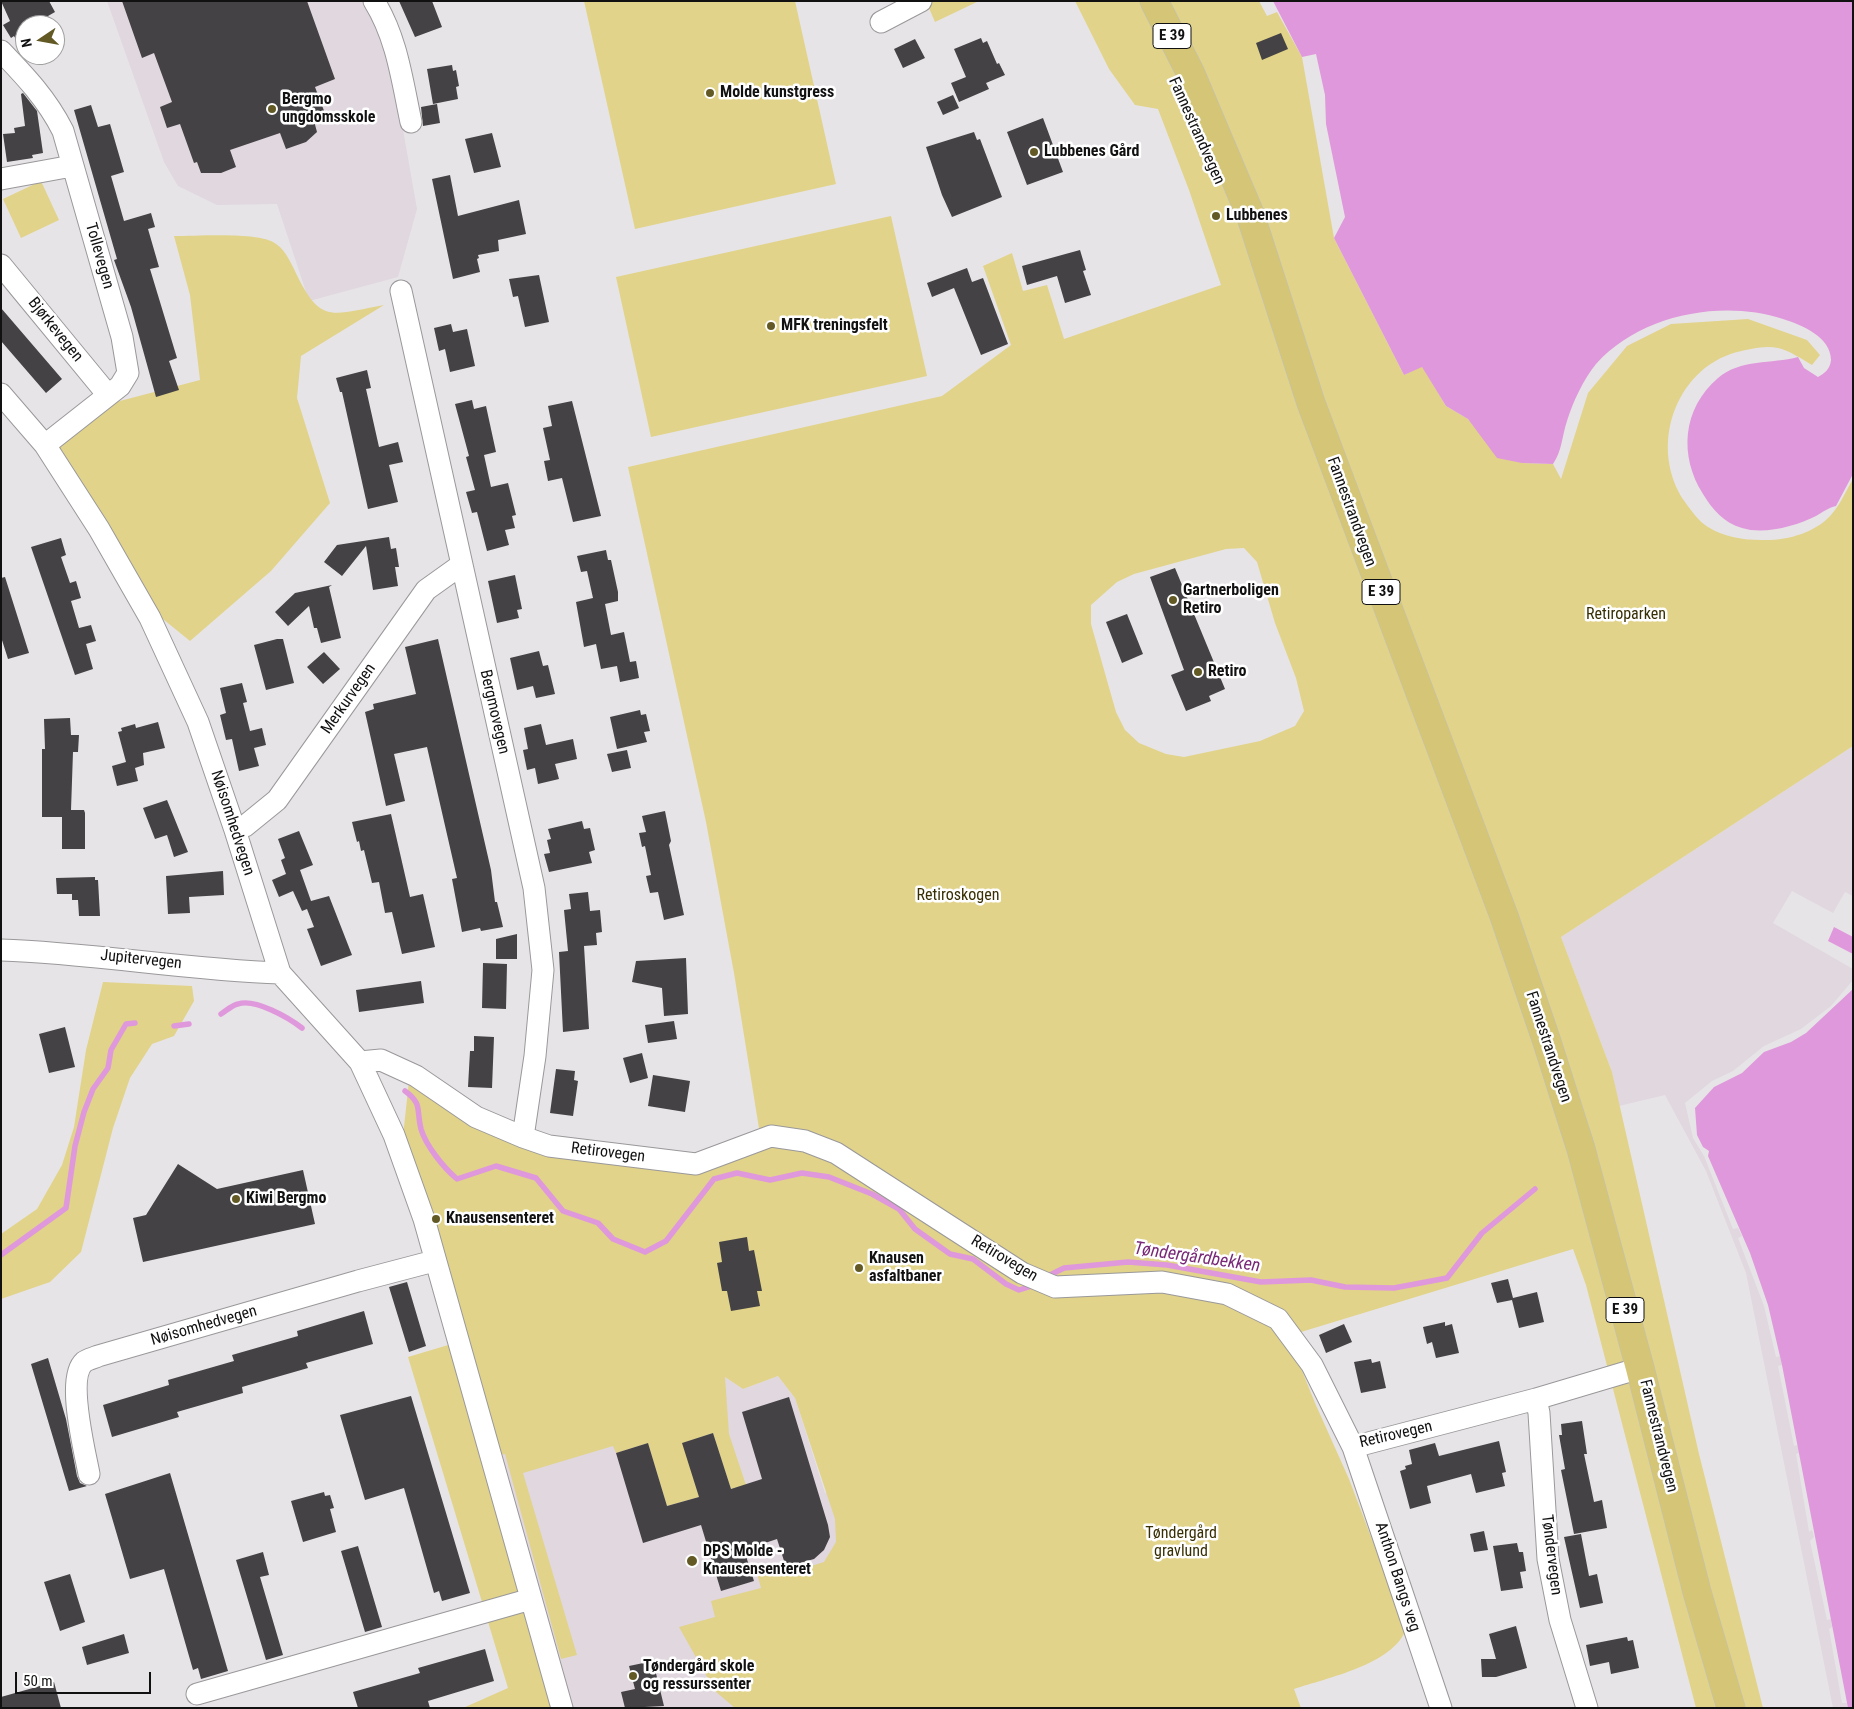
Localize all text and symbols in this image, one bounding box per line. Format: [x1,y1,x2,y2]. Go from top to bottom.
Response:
north arrow [15,15,65,65]
road number: E 39 [1153,24,1191,48]
text: N [18,37,35,49]
street label: Fannestrandvegen [1164,74,1228,188]
place label: Molde kunstgress [720,83,834,103]
marker: Molde kunstgress [704,87,716,99]
place label: Bergmo ungdomsskole [282,90,375,128]
marker: Bergmo ungdomsskole [266,103,278,115]
place label: Lubbenes Gård [1044,142,1139,162]
marker: Lubbenes Gård [1028,146,1040,158]
place label: Lubbenes [1226,206,1288,226]
marker: Lubbenes [1210,210,1222,222]
street label: Tollevegen [80,221,118,291]
street label: Bjørkevegen [23,294,87,366]
place label: MFK treningsfelt [781,316,888,336]
marker: MFK treningsfelt [765,320,777,332]
street label: Fannestrandvegen [1322,454,1380,570]
road number: E 39 [1362,580,1400,604]
place label: Gartnerboligen Retiro [1183,581,1279,619]
marker: Gartnerboligen Retiro [1167,594,1179,606]
park label: Retiroparken [1586,605,1666,625]
street label: Merkurvegen [318,660,380,738]
place label: Retiro [1208,662,1246,682]
marker: Retiro [1192,666,1204,678]
street label: Bergmovegen [475,668,513,756]
street label: Nøisomhedvegen [206,768,258,878]
park label: Retiroskogen [917,886,999,906]
street label: Jupitervegen [99,946,183,974]
street label: Fannestrandvegen [1521,989,1575,1105]
street label: Retirovegen [570,1139,646,1167]
place label: Kiwi Bergmo [246,1189,326,1209]
marker: Kiwi Bergmo [230,1193,242,1205]
place label: Knausensenteret [446,1209,554,1229]
marker: Knausensenteret [430,1213,442,1225]
street label: Retirovegen [967,1232,1041,1286]
water label: Tøndergårdbekken [1133,1238,1261,1278]
place label: Knausen asfaltbaner [869,1249,942,1287]
marker: Knausen asfaltbaner [853,1262,865,1274]
road number: E 39 [1606,1298,1644,1322]
street label: Nøisomhedvegen [149,1302,259,1350]
street label: Fannestrandvegen [1635,1378,1681,1494]
street label: Retirovegen [1358,1417,1434,1453]
street label: Tøndervegen [1537,1514,1565,1596]
street label: Anthon Bangs veg [1370,1520,1424,1634]
park label: Tøndergård gravlund [1145,1524,1217,1562]
place label: DPS Molde - Knausensenteret [703,1542,811,1580]
marker: DPS Molde - Knausensenteret [685,1554,699,1568]
place label: Tøndergård skole og ressurssenter [643,1657,754,1695]
scale bar [18,1662,154,1694]
marker: Tøndergård skole og ressurssenter [627,1670,639,1682]
text: 50 m [23,1672,53,1690]

